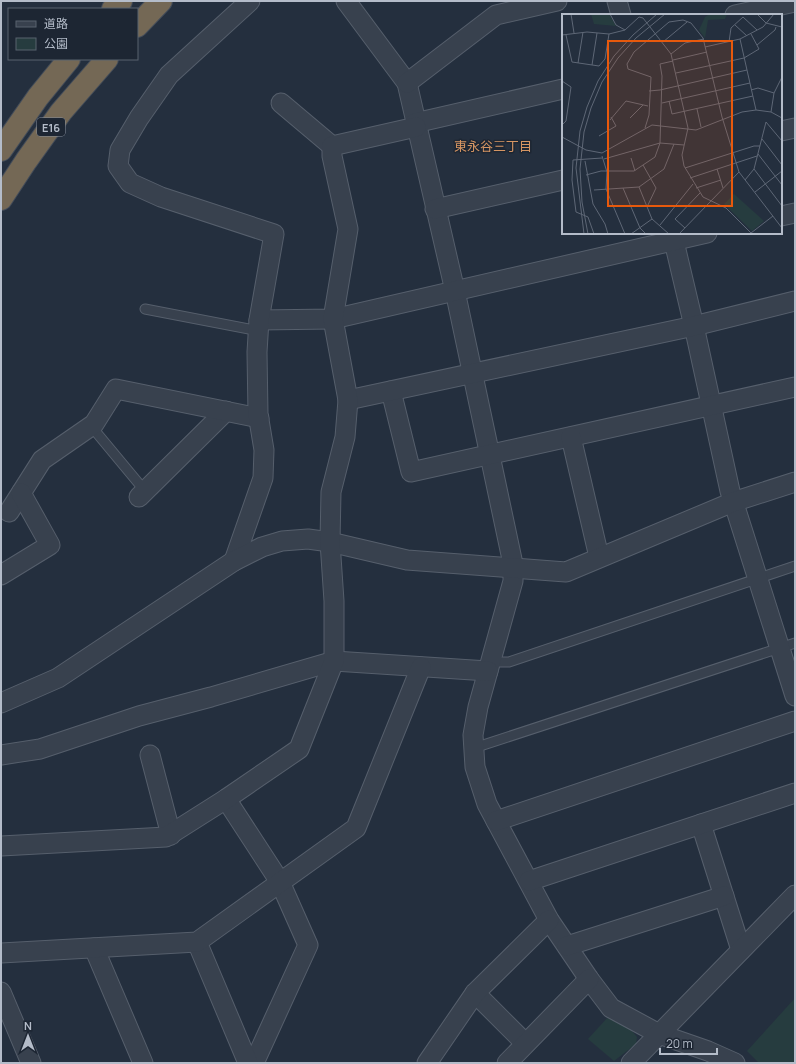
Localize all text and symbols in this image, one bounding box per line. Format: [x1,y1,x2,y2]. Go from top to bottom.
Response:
legend [8,8,138,60]
inset map [562,14,782,234]
text: 道路 [44,15,68,32]
text: 公園 [44,35,68,52]
road number: E16 [37,118,65,136]
district label: 東永谷三丁目 [454,137,532,155]
north arrow [8,1016,48,1056]
text: N [24,1018,32,1033]
scale bar [660,1030,717,1056]
text: 20 m [666,1035,693,1052]

